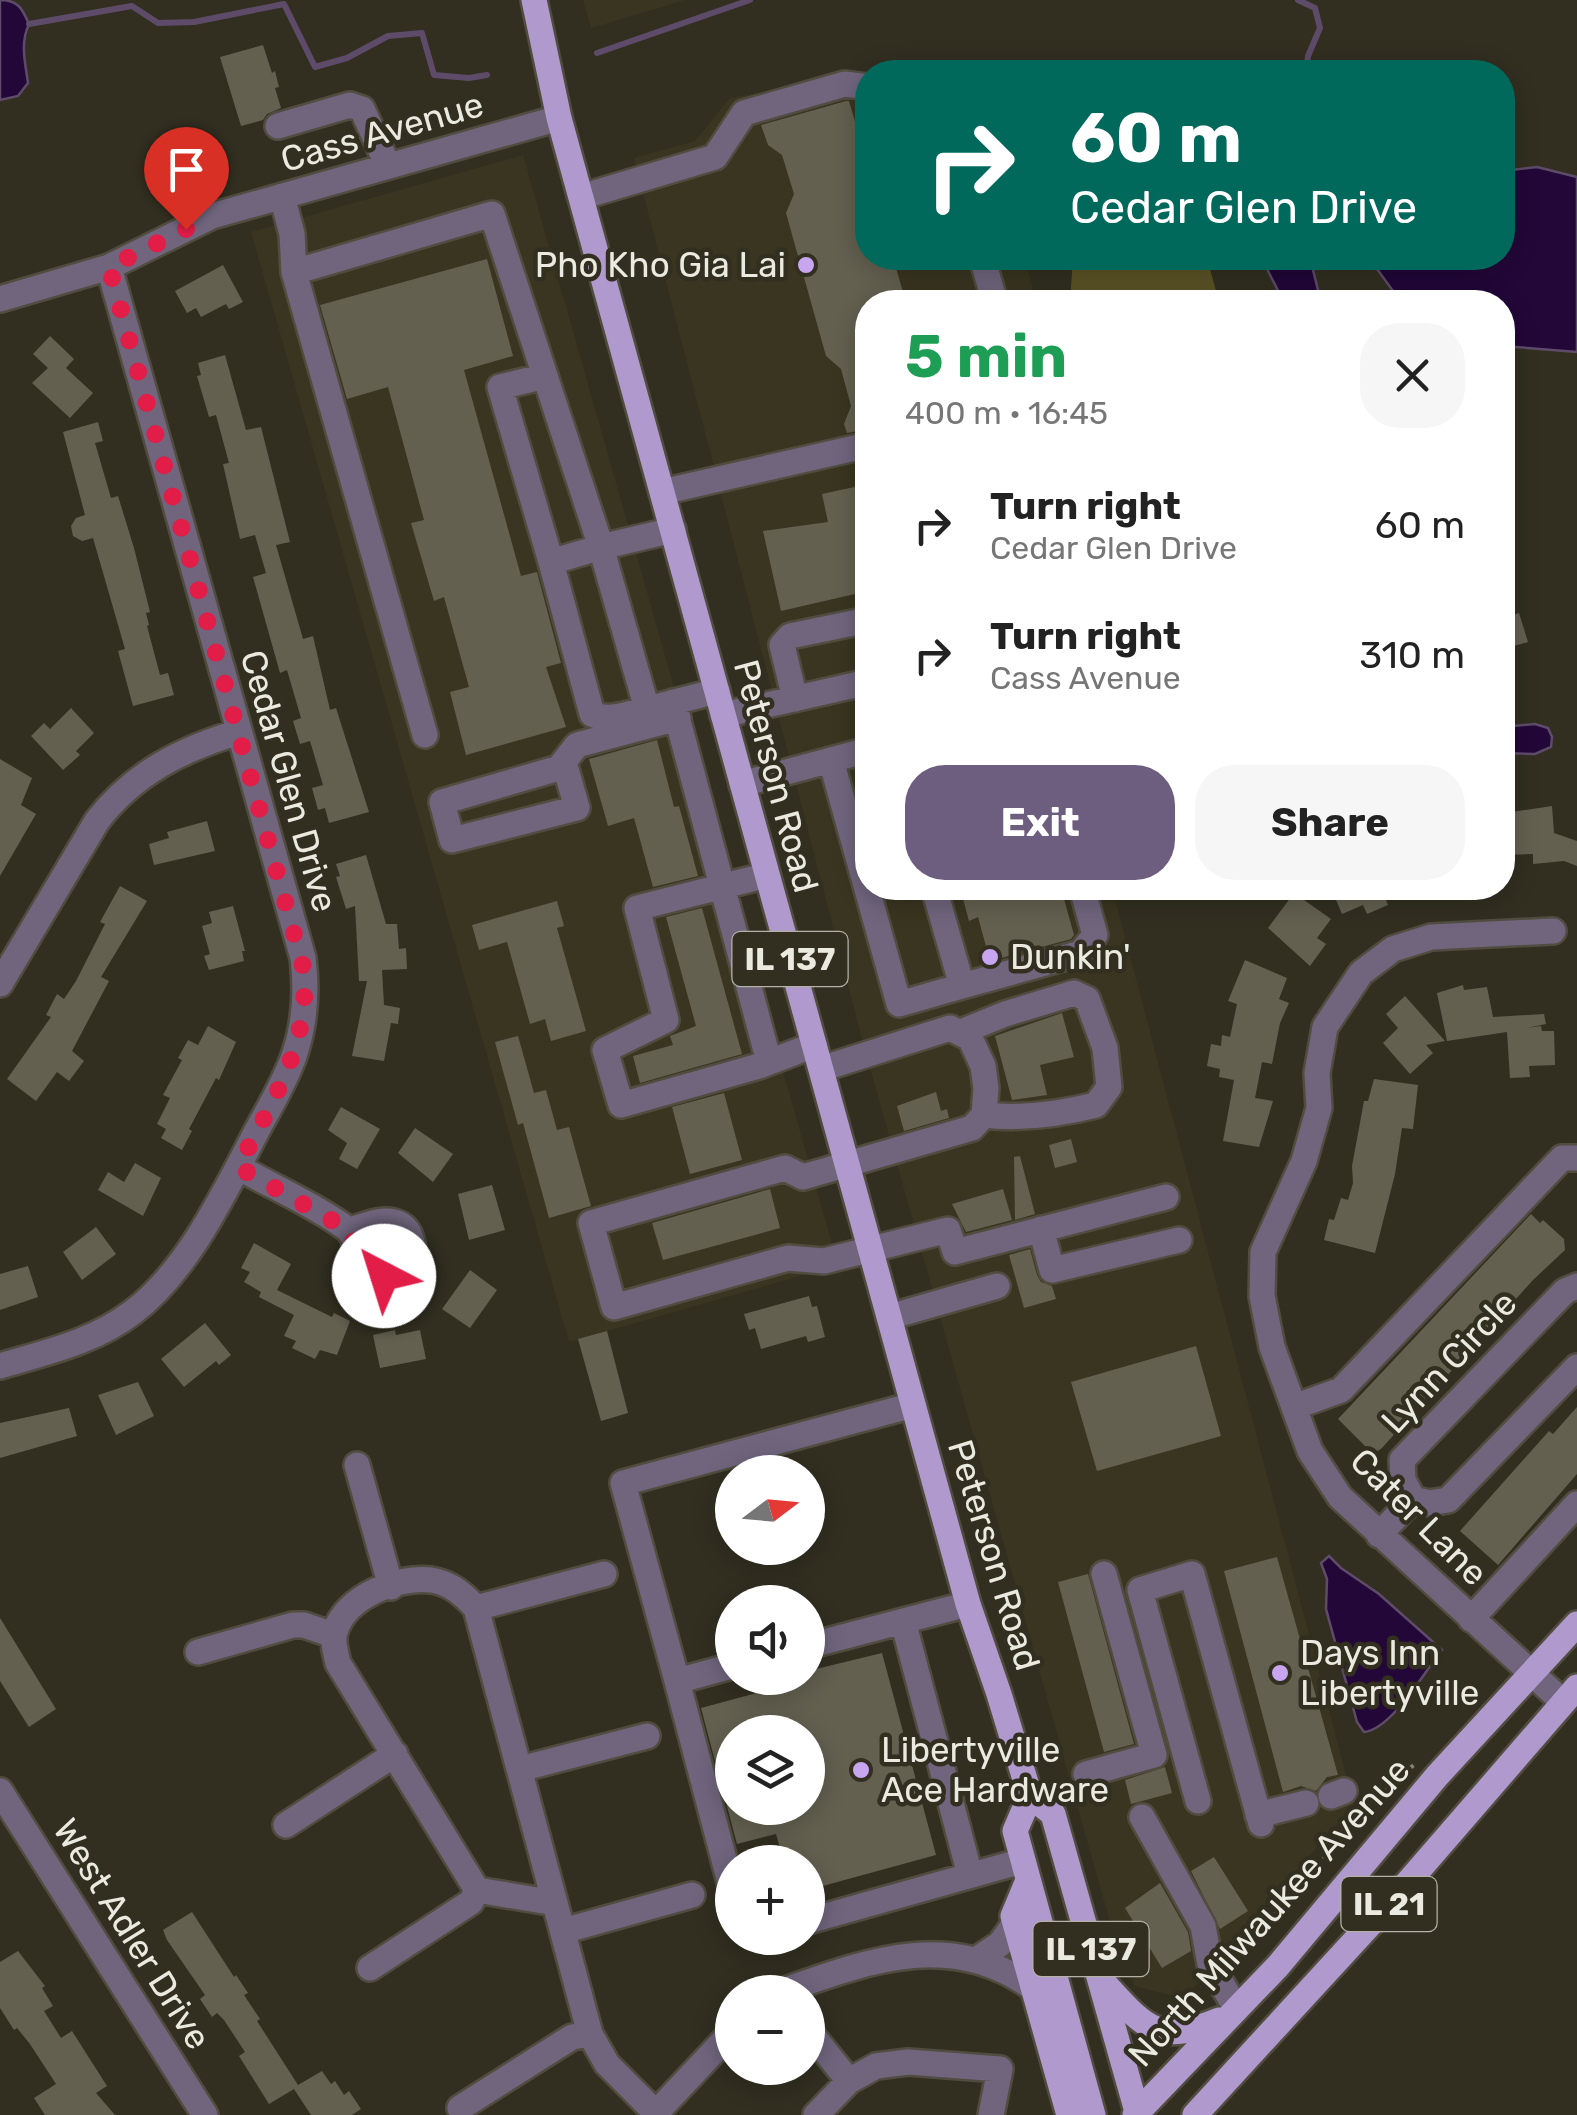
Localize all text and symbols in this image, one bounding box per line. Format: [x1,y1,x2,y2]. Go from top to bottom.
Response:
street label: Cass Avenue [276,83,488,181]
text: 60 m [1070,97,1242,180]
icon: right [905,100,1035,230]
pin [144,127,229,230]
icon: arrive [159,142,214,197]
text: Cedar Glen Drive [1070,181,1417,234]
place label: Pho Kho Gia Lai [535,244,786,286]
marker: Pho Kho Gia Lai [795,254,817,276]
text: 5 min [905,321,1067,392]
button: close [1360,323,1465,428]
text: 400 m · 16:45 [905,394,1108,432]
text: Turn right [990,483,1181,529]
icon: right [905,498,960,553]
text: 60 m [1375,502,1465,548]
text: Cedar Glen Drive [990,529,1237,567]
text: Turn right [990,613,1181,659]
icon: right [905,628,960,683]
text: 310 m [1359,632,1465,678]
street label: Cedar Glen Drive [232,645,346,917]
street label: Peterson Road [725,655,827,897]
text: Cass Avenue [990,659,1181,697]
button: Exit [905,765,1175,880]
button: Share [1195,765,1465,880]
road number: IL 137 [732,932,848,986]
place label: Dunkin' [1010,936,1131,978]
marker: Dunkin' [979,946,1001,968]
position arrow [332,1224,436,1328]
street label: Lynn Circle [1373,1282,1525,1442]
street label: Peterson Road [939,1435,1049,1675]
street label: Cater Lane [1342,1440,1496,1594]
north arrow [715,1455,825,1565]
map controls [715,1455,825,2085]
button: sound [715,1585,825,1695]
place label: Days Inn Libertyville [1300,1632,1479,1714]
marker: Days Inn Libertyville [1269,1662,1291,1684]
button: layers [715,1715,825,1825]
place label: Libertyville Ace Hardware [881,1729,1109,1811]
street label: North Milwaukee Avenue [1119,1749,1419,2075]
marker: Libertyville Ace Hardware [850,1759,872,1781]
street label: West Adler Drive [44,1811,220,2057]
button: + [715,1845,825,1955]
road number: IL 21 [1342,1877,1436,1931]
road number: IL 137 [1034,1922,1148,1976]
button: − [715,1975,825,2085]

